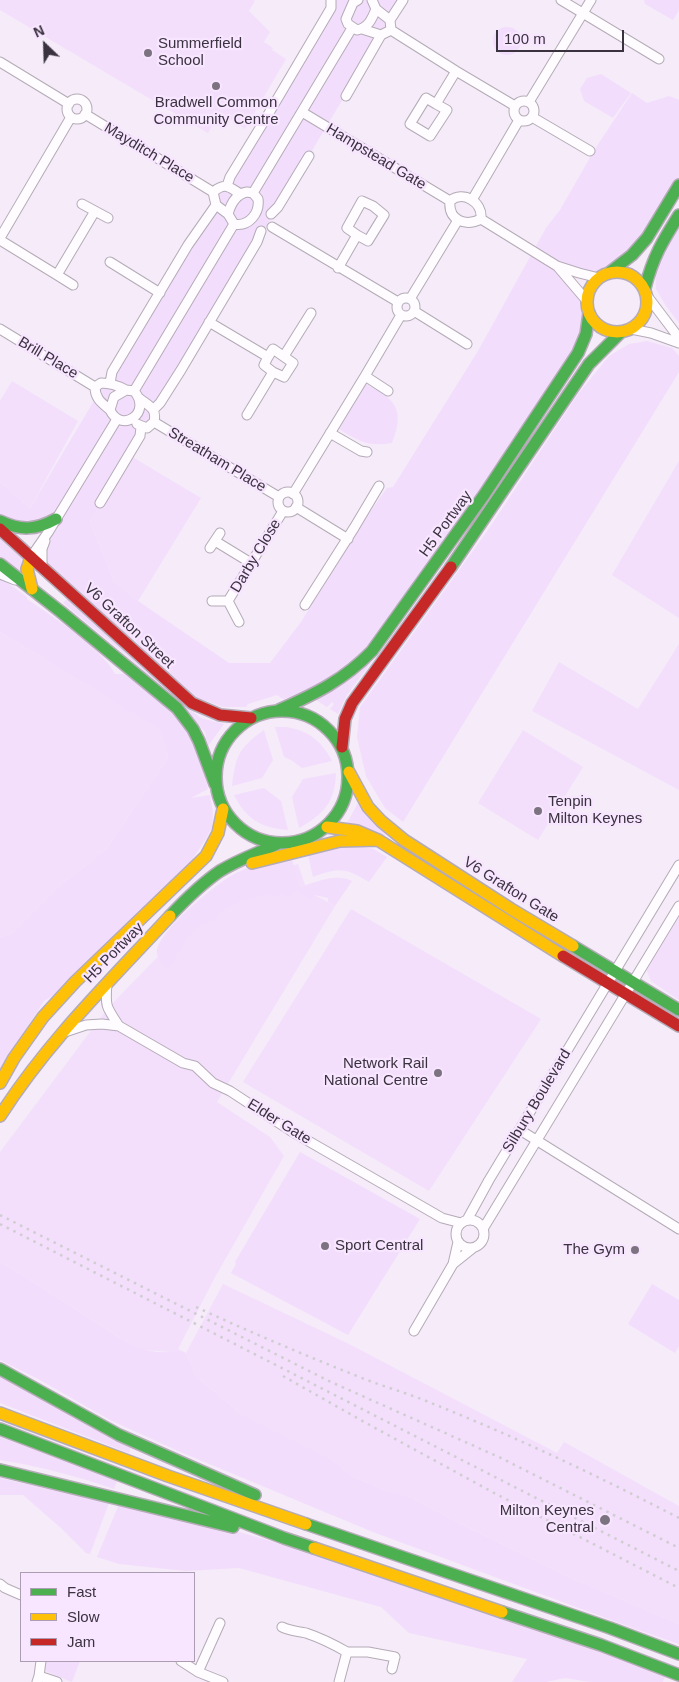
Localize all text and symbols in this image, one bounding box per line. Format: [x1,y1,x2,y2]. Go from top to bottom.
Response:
north arrow [20,20,70,70]
scale bar [499,20,626,52]
text: N [31,22,47,41]
text: 100 m [504,30,546,47]
place label: Summerfield School [158,35,242,70]
marker: Summerfield School [142,47,154,59]
marker: Bradwell Common Community Centre [210,80,222,92]
place label: Bradwell Common Community Centre [153,94,279,129]
street label: Mayditch Place [101,119,197,187]
street label: Hampstead Gate [323,120,429,194]
street label: Brill Place [15,333,81,383]
street label: Streatham Place [165,424,269,496]
street label: H5 Portway [416,487,476,561]
street label: Darby Close [227,516,285,596]
street label: V6 Grafton Street [80,580,178,672]
place label: Tenpin Milton Keynes [548,793,642,828]
marker: Tenpin Milton Keynes [532,805,544,817]
street label: V6 Grafton Gate [460,853,562,927]
street label: H5 Portway [81,919,147,987]
street label: Silbury Boulevard [499,1046,575,1156]
place label: Network Rail National Centre [324,1055,428,1090]
marker: Network Rail National Centre [432,1067,444,1079]
street label: Elder Gate [244,1095,314,1149]
place label: Sport Central [335,1237,423,1255]
marker: Sport Central [319,1240,331,1252]
place label: The Gym [563,1241,625,1259]
marker: The Gym [629,1244,641,1256]
place label: Milton Keynes Central [500,1502,594,1537]
marker: Milton Keynes Central [598,1513,612,1527]
legend [20,1572,195,1662]
text: Fast [67,1583,96,1600]
text: Slow [67,1608,100,1625]
text: Jam [67,1633,95,1650]

